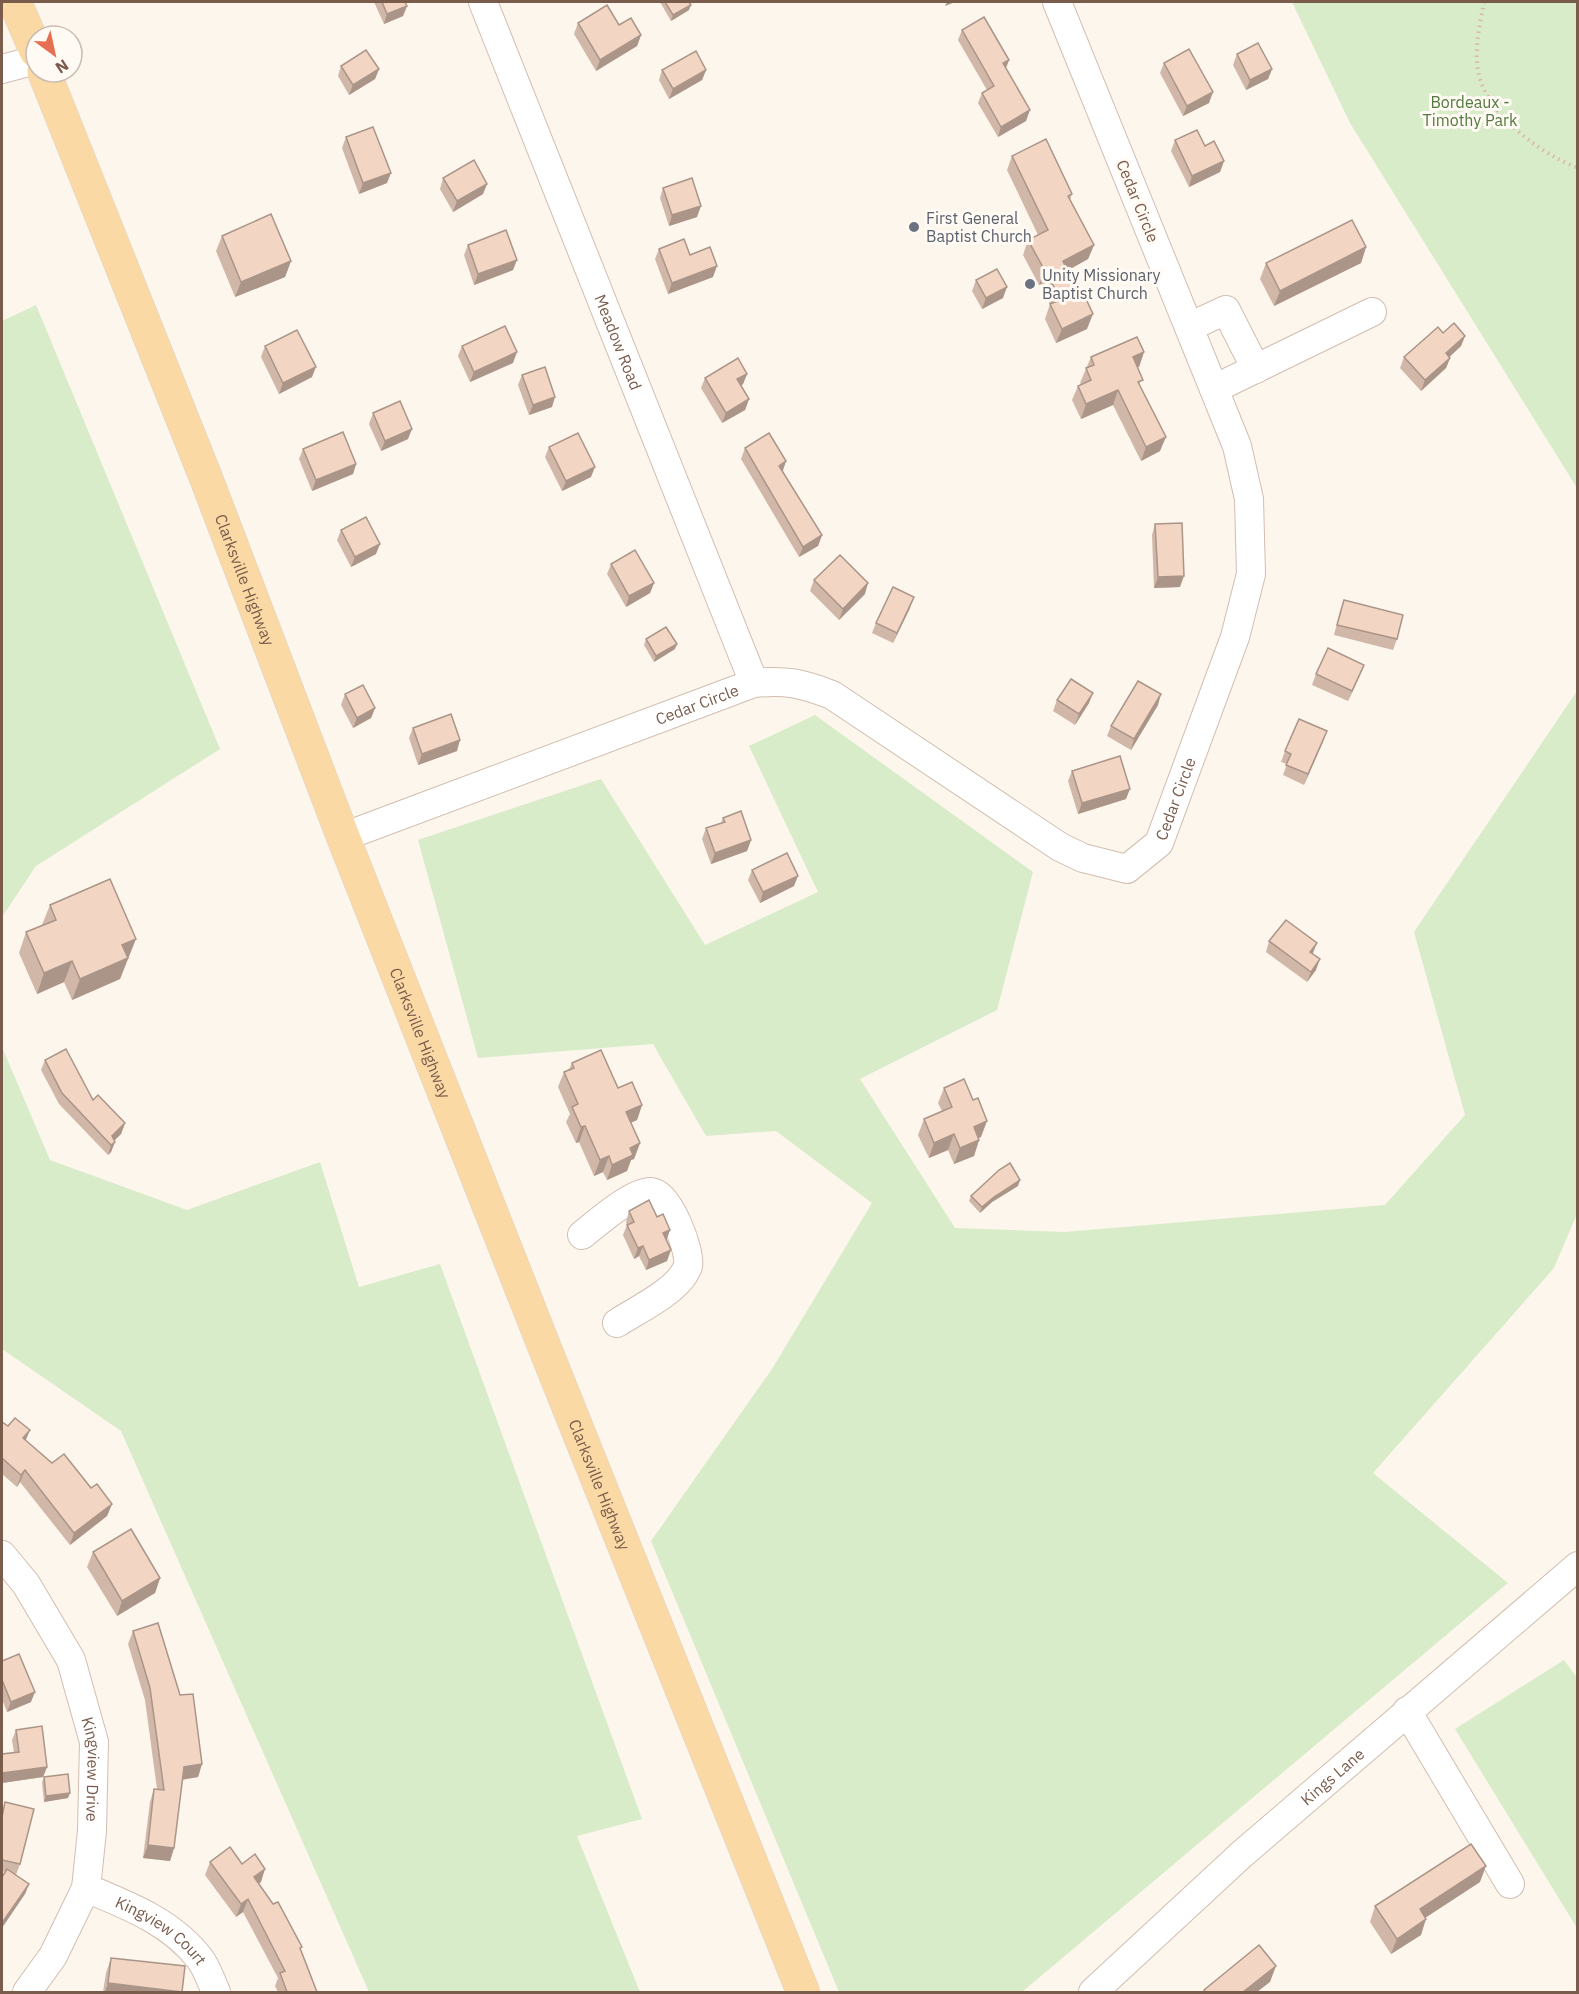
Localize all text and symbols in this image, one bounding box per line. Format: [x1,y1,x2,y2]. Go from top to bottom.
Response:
north arrow [24,24,84,84]
text: N [52,55,72,78]
park label: Bordeaux - Timothy Park [1423,92,1518,130]
street label: Cedar Circle [1112,157,1164,245]
place label: First General Baptist Church [926,208,1032,246]
marker: First General Baptist Church [907,220,921,234]
place label: Unity Missionary Baptist Church [1042,265,1160,303]
marker: Unity Missionary Baptist Church [1023,277,1037,291]
street label: Meadow Road [590,291,646,393]
street label: Clarksville Highway [211,511,279,648]
street label: Cedar Circle [653,680,741,729]
street label: Cedar Circle [1151,754,1200,843]
street label: Clarksville Highway [386,965,455,1101]
street label: Clarksville Highway [564,1416,635,1553]
street label: Kingview Drive [77,1714,104,1822]
street label: Kings Lane [1296,1744,1368,1810]
street label: Kingview Court [112,1892,211,1969]

